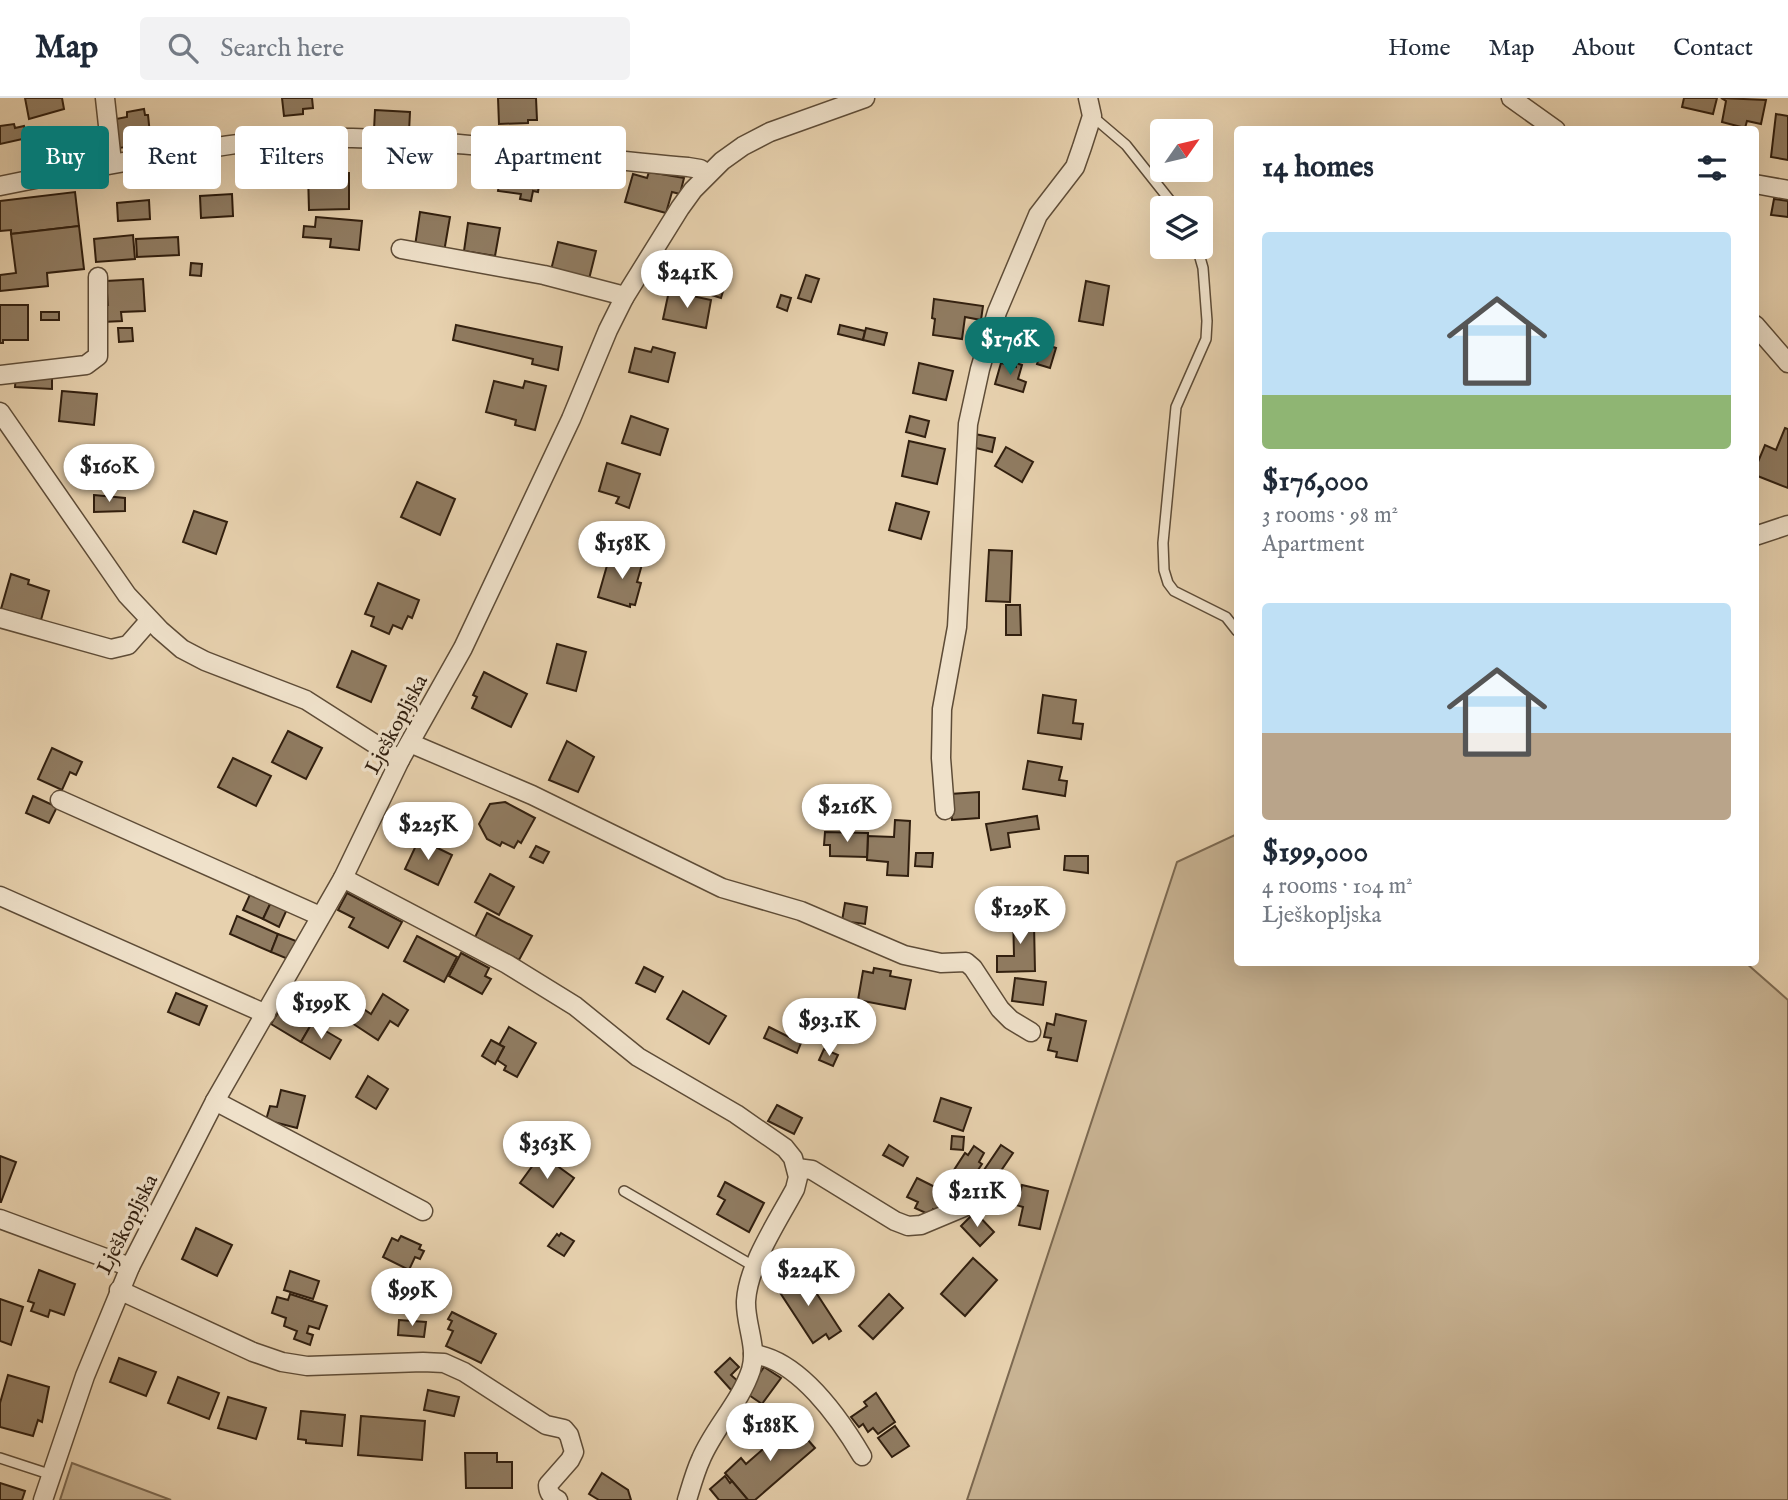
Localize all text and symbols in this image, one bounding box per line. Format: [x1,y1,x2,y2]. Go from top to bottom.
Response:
search box [140,17,630,80]
text: Map [35,27,98,69]
icon: search [164,29,202,67]
text: Search here [220,32,344,65]
text: Home [1388,33,1451,64]
text: Map [1489,33,1535,64]
text: About [1573,33,1635,64]
text: Contact [1673,33,1753,64]
north arrow [1150,119,1213,182]
map controls [1150,119,1213,259]
chip: Buy [21,126,109,189]
chip: Rent [123,126,221,189]
chip: Filters [235,126,348,189]
chip: New [362,126,457,189]
chip: Apartment [471,126,626,189]
text: 14 homes [1262,149,1374,187]
icon: filters [1693,149,1731,187]
button: layers [1150,196,1213,259]
pin: $241K [638,250,736,310]
text: $241K [657,258,717,287]
icon: home [1434,278,1560,404]
pin: $176K [961,317,1059,377]
text: $176K [981,325,1039,354]
pin: $160K [60,444,158,504]
text: $160K [80,452,138,481]
text: $176,000 [1262,463,1369,501]
text: 3 rooms · 98 m² [1262,501,1398,530]
pin: $158K [573,522,671,581]
text: $158K [594,529,650,558]
text: Apartment [1262,530,1365,559]
icon: home [1434,649,1560,775]
street label: Lješkopljska [360,669,435,779]
pin: $216K [798,784,896,844]
text: $216K [818,792,876,821]
pin: $225K [379,802,477,862]
text: $225K [398,810,458,839]
text: $199,000 [1262,834,1368,872]
text: 4 rooms · 104 m² [1262,872,1413,901]
pin: $129K [971,886,1069,946]
text: $129K [991,894,1049,923]
text: Lješkopljska [1262,901,1381,930]
pin: $199K [272,982,370,1041]
text: $199K [292,989,350,1018]
pin: $93.1K [772,998,886,1058]
text: $93.1K [798,1006,860,1035]
pin: $363K [498,1122,596,1181]
text: $363K [519,1129,575,1158]
street label: Lješkopljska [92,1169,166,1279]
pin: $211K [928,1170,1026,1229]
text: $211K [948,1177,1006,1206]
pin: $224K [759,1248,857,1308]
text: $224K [777,1256,839,1285]
pin: $99K [371,1268,453,1328]
text: $99K [387,1276,437,1305]
pin: $188K [721,1404,819,1463]
text: $188K [742,1411,798,1440]

